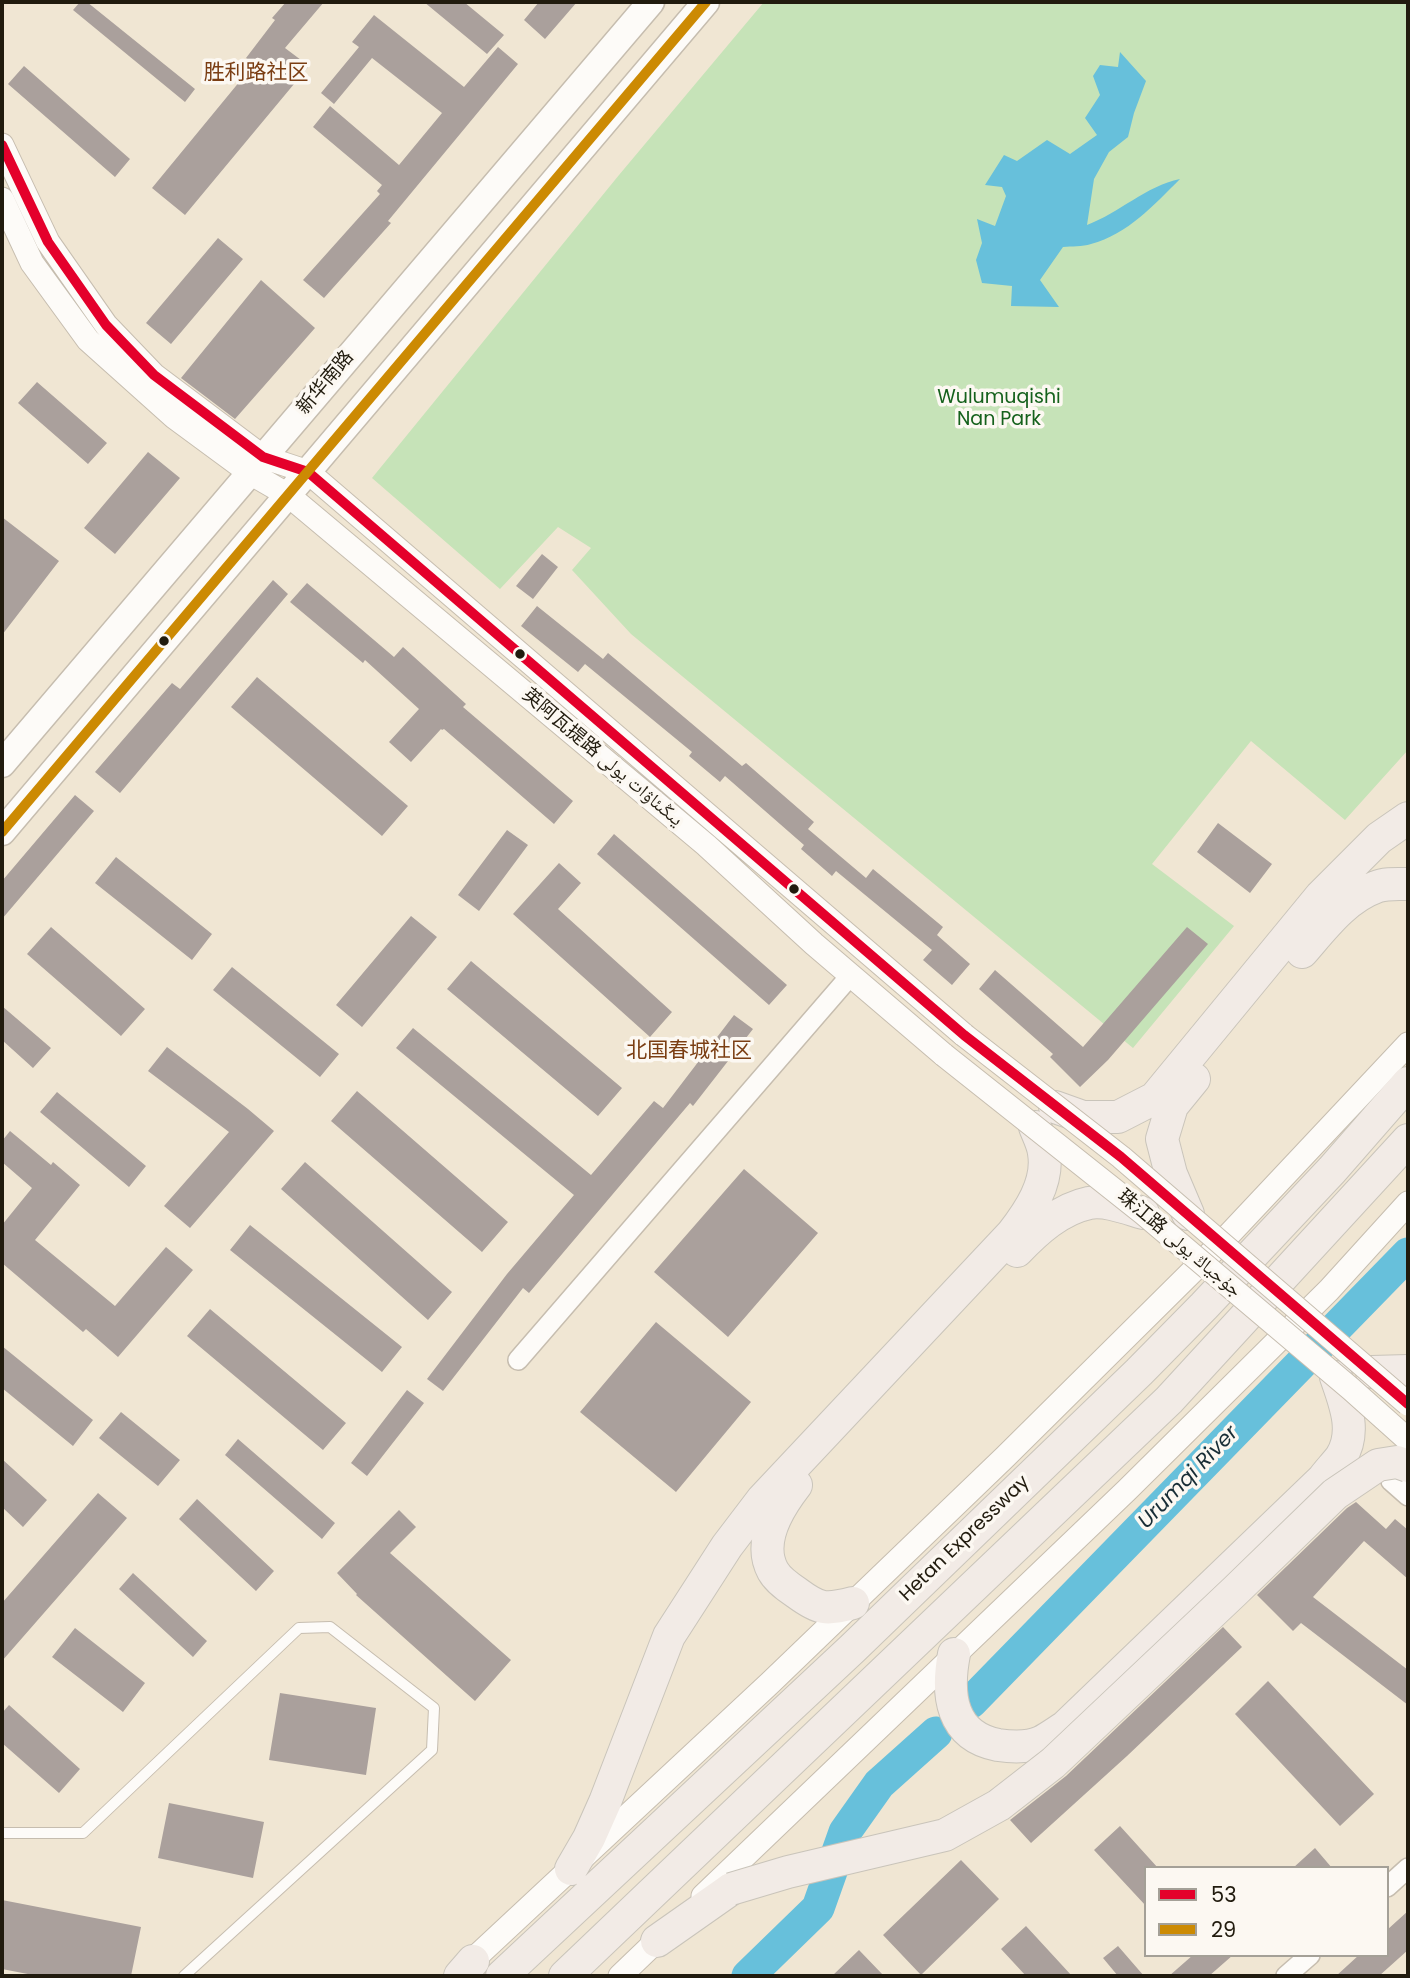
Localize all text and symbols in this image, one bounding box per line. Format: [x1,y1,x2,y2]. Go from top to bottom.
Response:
district label: 胜利路社区 [204,61,308,87]
street label: 新华南路 [293,347,359,419]
park label: Wulumuqishi Nan Park [937,387,1061,431]
unlabelled marker [157,634,171,648]
unlabelled marker [513,647,527,661]
street label: 英阿瓦提路 يىڭىئاۋات يولى [517,684,687,832]
unlabelled marker [787,882,801,896]
district label: 北国春城社区 [626,1039,752,1065]
street label: 珠江路 جۇجياڭ يولى [1112,1185,1246,1303]
water label: Urumqi River [1134,1421,1244,1535]
street label: Hetan Expressway [895,1471,1035,1607]
legend [1144,1866,1389,1957]
text: 53 [1211,1880,1237,1909]
text: 29 [1211,1915,1236,1944]

